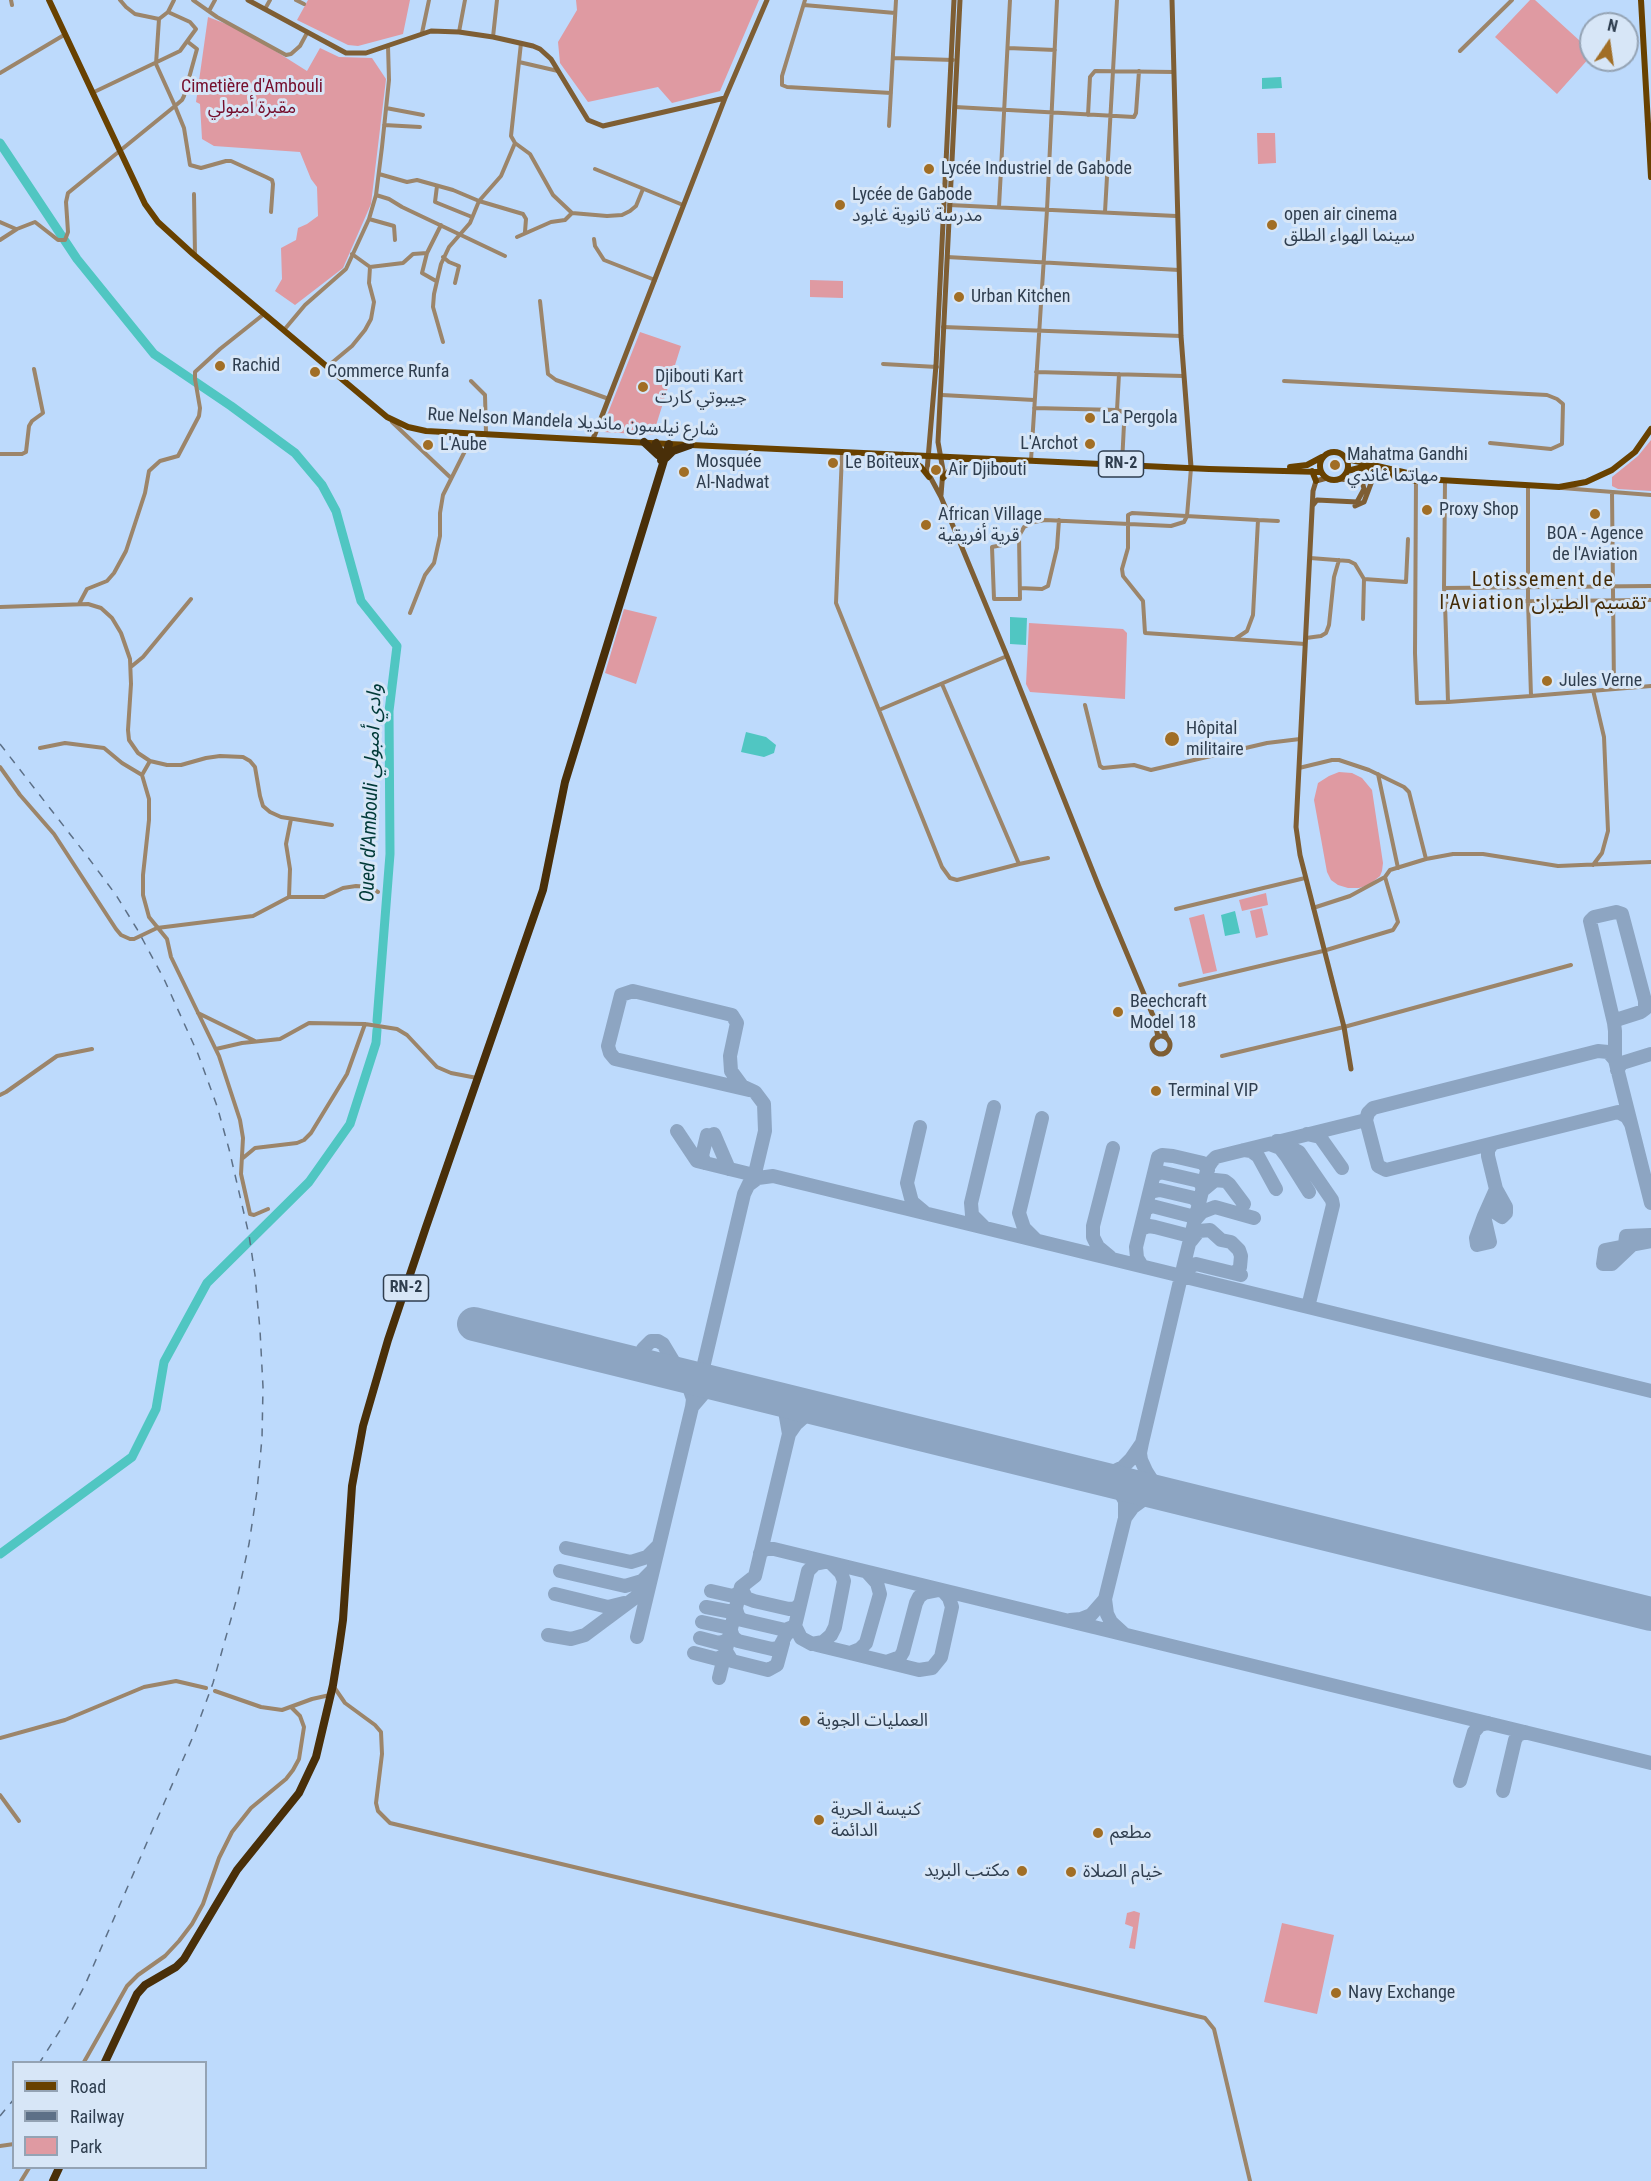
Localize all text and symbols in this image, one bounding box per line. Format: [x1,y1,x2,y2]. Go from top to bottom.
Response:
north arrow [1579,12,1639,72]
text: N [1606,16,1620,36]
park label: Cimetière d'Ambouli مقبرة أمبولي [181,76,323,118]
place label: Lycée Industriel de Gabode [941,158,1132,180]
marker: Lycée Industriel de Gabode [922,162,936,176]
place label: Lycée de Gabode مدرسة ثانوية غابود [852,184,983,226]
marker: Lycée de Gabode مدرسة ثانوية غابود [833,198,847,212]
place label: open air cinema سينما الهواء الطلق [1284,204,1415,246]
marker: open air cinema سينما الهواء الطلق [1265,218,1279,232]
place label: Urban Kitchen [971,286,1070,308]
marker: Urban Kitchen [952,290,966,304]
place label: Rachid [232,355,280,377]
marker: Rachid [213,359,227,373]
place label: Commerce Runfa [327,361,449,383]
marker: Commerce Runfa [308,365,322,379]
place label: Djibouti Kart جيبوتي كارت [655,366,747,409]
marker: Djibouti Kart جيبوتي كارت [636,380,650,394]
street label: Rue Nelson Mandela شارع نيلسون مانديلا [427,405,719,441]
place label: La Pergola [1102,407,1178,429]
marker: La Pergola [1083,411,1097,425]
place label: L'Archot [1020,433,1078,455]
place label: L'Aube [440,434,487,456]
marker: L'Archot [1083,437,1097,451]
marker: L'Aube [421,438,435,452]
place label: Mahatma Gandhi مهاتما غاندي [1347,444,1468,486]
place label: Mosquée Al-Nadwat [696,451,769,494]
road number: RN-2 [1098,451,1144,477]
place label: Le Boiteux [845,452,919,474]
marker: Le Boiteux [826,456,840,470]
marker: Mahatma Gandhi مهاتما غاندي [1328,458,1342,472]
place label: Air Djibouti [948,459,1027,481]
marker: Air Djibouti [929,463,943,477]
marker: Mosquée Al-Nadwat [677,465,691,479]
place label: Proxy Shop [1439,499,1519,521]
marker: Proxy Shop [1420,503,1434,517]
place label: African Village قرية أفريقية [938,504,1042,546]
marker: BOA - Agence de l'Aviation [1588,507,1602,521]
marker: African Village قرية أفريقية [919,518,933,532]
place label: BOA - Agence de l'Aviation [1547,523,1643,566]
district label: Lotissement de l'Aviation تقسيم الطيران [1448,569,1638,616]
place label: Jules Verne [1559,670,1642,692]
marker: Jules Verne [1540,674,1554,688]
water label: Oued d'Ambouli وادي أمبولي [356,683,388,903]
place label: Hôpital militaire [1186,718,1244,760]
marker: Hôpital militaire [1163,730,1181,748]
place label: Beechcraft Model 18 [1130,991,1207,1034]
marker: Beechcraft Model 18 [1111,1005,1125,1019]
place label: Terminal VIP [1168,1080,1258,1102]
marker: Terminal VIP [1149,1084,1163,1098]
road number: RN-2 [384,1275,428,1301]
place label: العمليات الجوية [817,1710,928,1732]
marker: العمليات الجوية [798,1714,812,1728]
place label: كنيسة الحرية الدائمة [831,1799,921,1842]
marker: كنيسة الحرية الدائمة [812,1813,826,1827]
place label: مطعم [1110,1822,1152,1844]
marker: مطعم [1091,1826,1105,1840]
place label: مكتب البريد [924,1860,1010,1882]
place label: خيام الصلاة [1083,1861,1163,1883]
marker: مكتب البريد [1015,1864,1029,1878]
marker: خيام الصلاة [1064,1865,1078,1879]
place label: Navy Exchange [1348,1982,1455,2004]
marker: Navy Exchange [1329,1986,1343,2000]
legend [12,2061,207,2169]
text: Road [70,2076,106,2097]
text: Railway [70,2106,124,2127]
text: Park [70,2136,102,2157]

